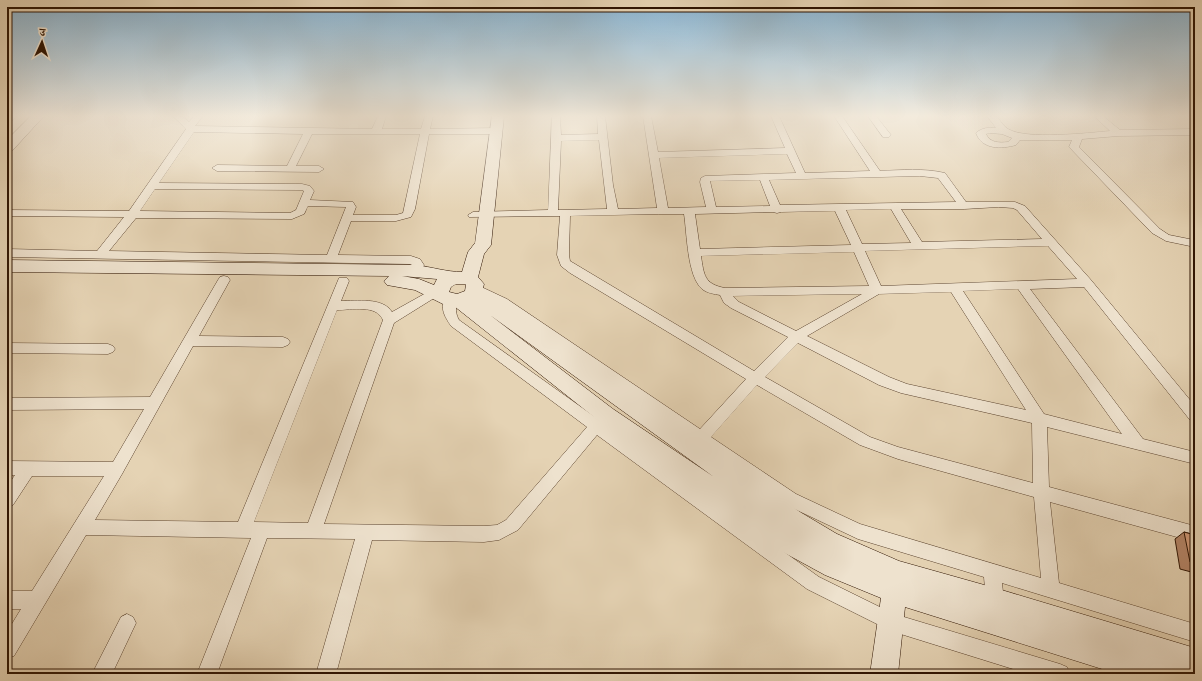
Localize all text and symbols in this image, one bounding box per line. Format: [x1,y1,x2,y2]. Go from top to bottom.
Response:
north arrow [22,22,62,62]
text: उ [38,26,47,39]

